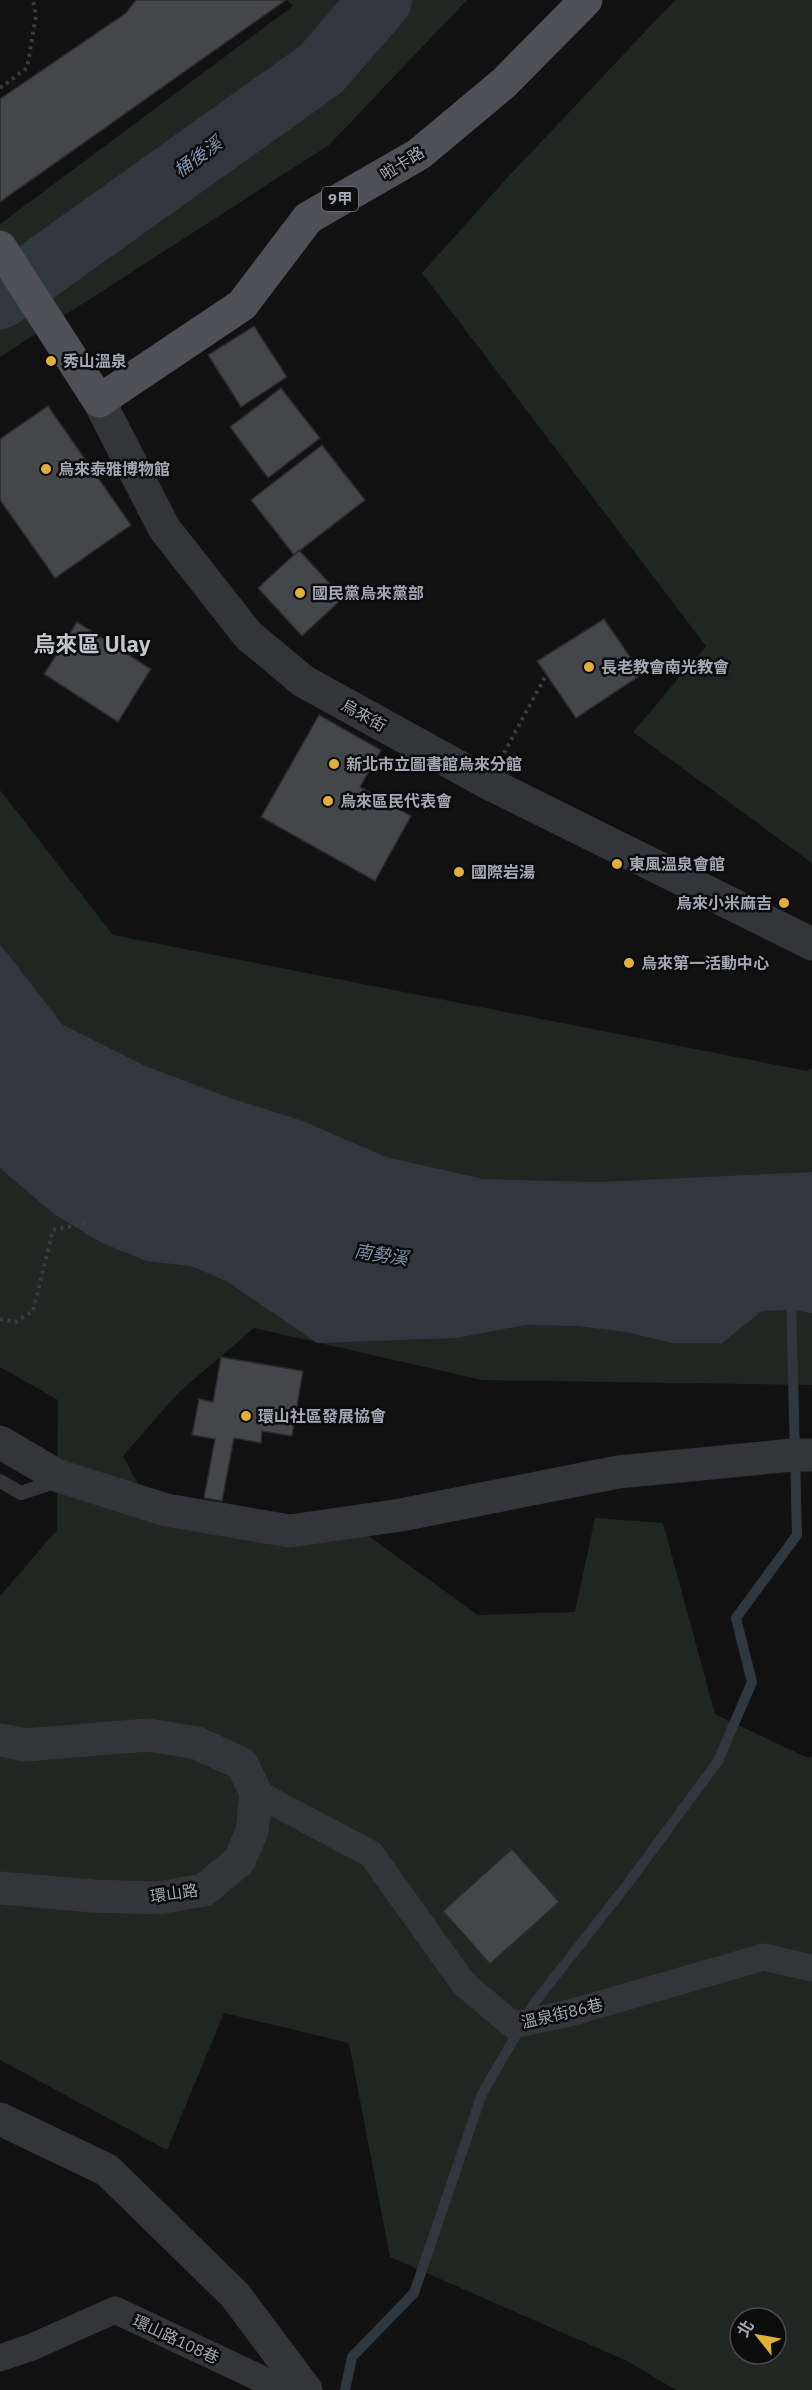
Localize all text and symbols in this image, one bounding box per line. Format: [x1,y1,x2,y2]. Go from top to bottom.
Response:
water label: 桶後溪 [169,130,229,182]
street label: 啦卡路 [376,142,428,184]
road number: 9甲 [322,187,358,211]
place label: 秀山溫泉 [63,351,127,371]
marker: 秀山溫泉 [44,354,58,368]
place label: 烏來泰雅博物館 [58,459,170,479]
marker: 烏來泰雅博物館 [39,462,53,476]
place label: 國民黨烏來黨部 [312,583,424,603]
marker: 國民黨烏來黨部 [293,586,307,600]
district label: 烏來區 Ulay [33,629,151,658]
place label: 長老教會南光教會 [601,657,729,677]
marker: 長老教會南光教會 [582,660,596,674]
street label: 烏來街 [338,695,390,735]
place label: 新北市立圖書館烏來分館 [346,754,522,774]
marker: 新北市立圖書館烏來分館 [327,757,341,771]
place label: 烏來區民代表會 [340,791,452,811]
marker: 烏來區民代表會 [321,794,335,808]
place label: 東風溫泉會館 [629,854,725,874]
marker: 東風溫泉會館 [610,857,624,871]
place label: 國際岩湯 [471,862,535,882]
marker: 國際岩湯 [452,865,466,879]
place label: 烏來小米麻吉 [676,893,772,913]
marker: 烏來小米麻吉 [777,896,791,910]
place label: 烏來第一活動中心 [641,953,769,973]
marker: 烏來第一活動中心 [622,956,636,970]
water label: 南勢溪 [353,1239,413,1271]
place label: 環山社區發展協會 [258,1406,386,1426]
marker: 環山社區發展協會 [239,1409,253,1423]
street label: 環山路 [149,1880,199,1906]
street label: 溫泉街86巷 [519,1994,605,2032]
north arrow [728,2306,788,2366]
street label: 環山路108巷 [130,2310,222,2368]
text: 北 [732,2316,758,2340]

